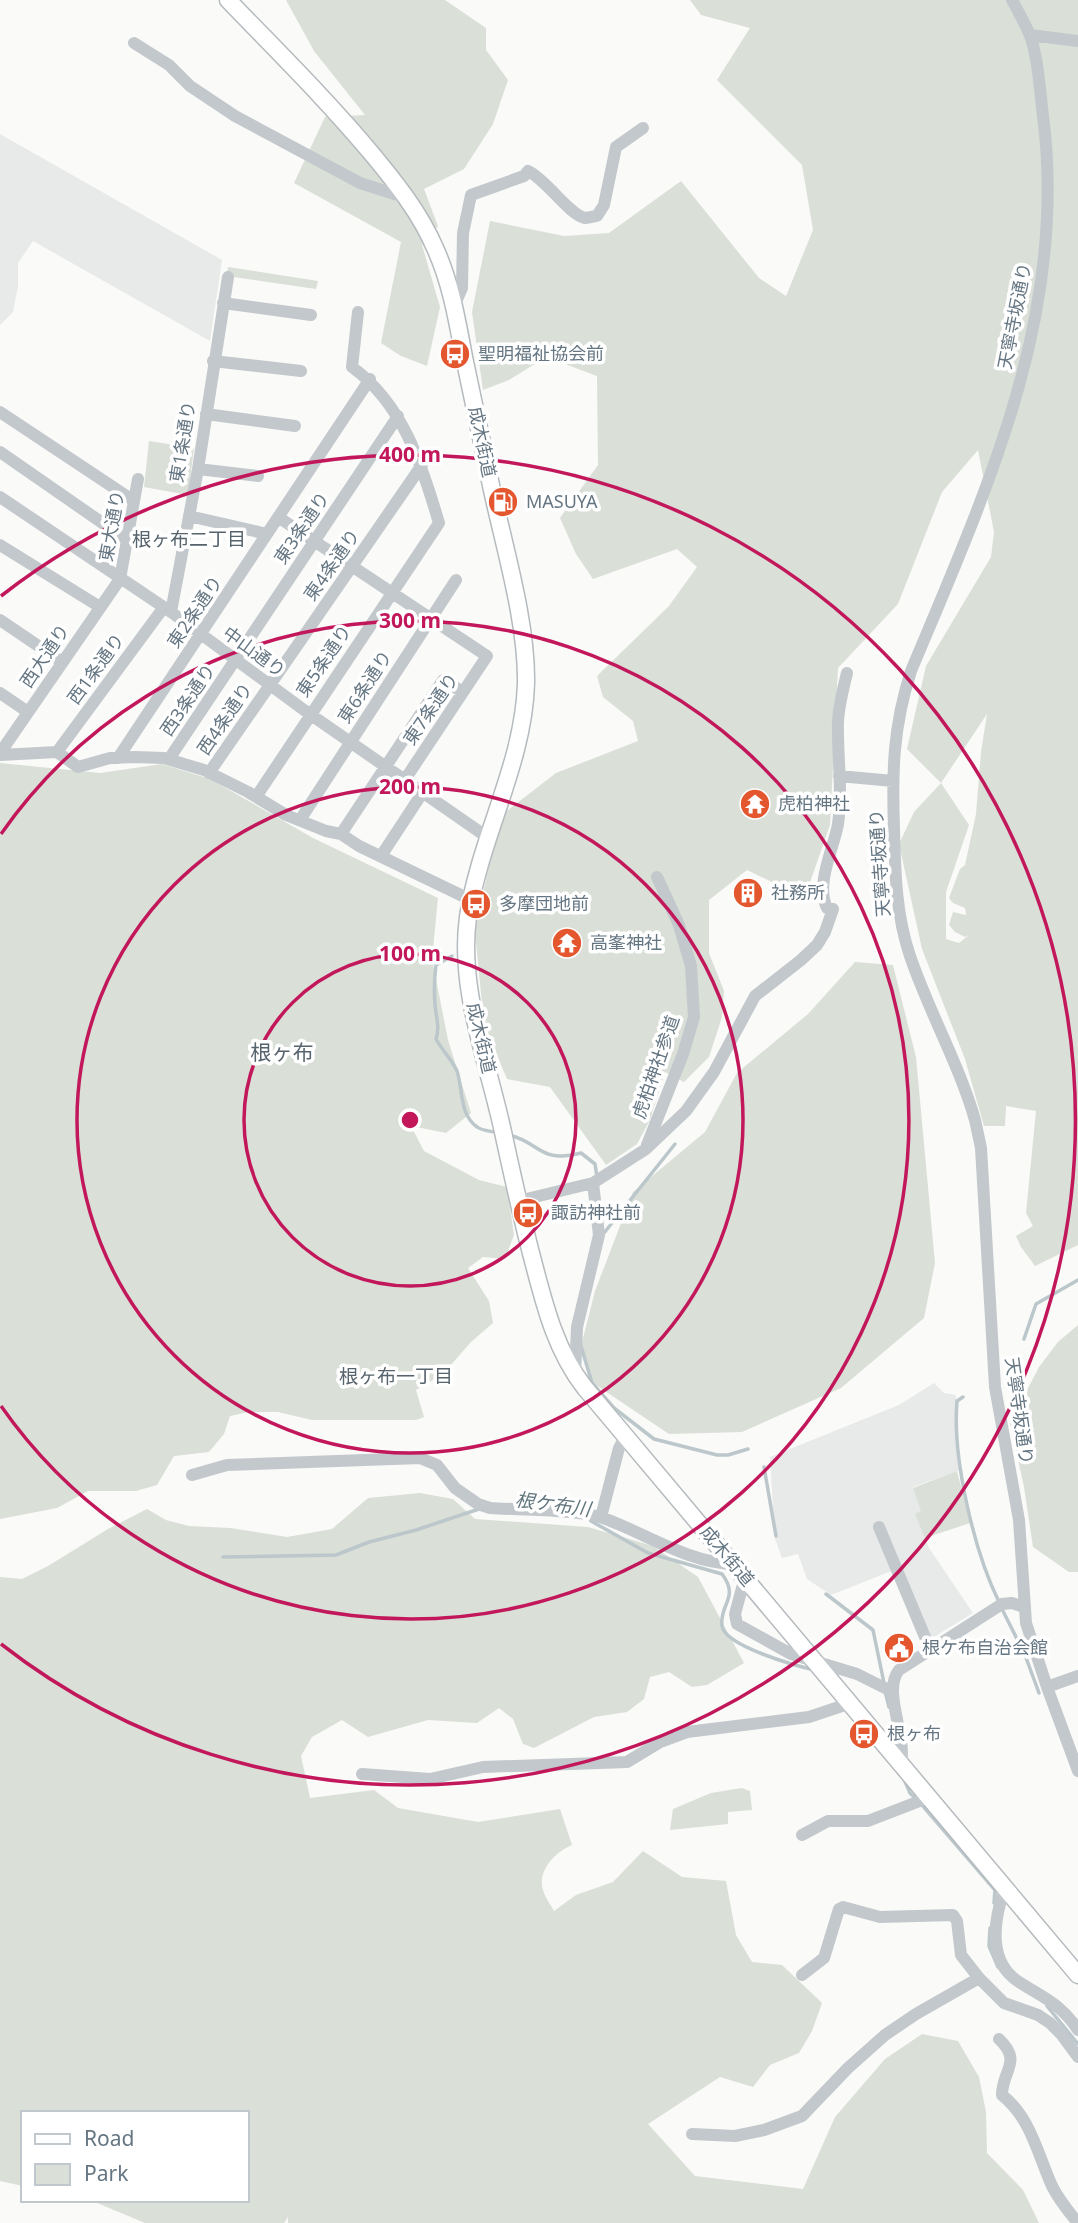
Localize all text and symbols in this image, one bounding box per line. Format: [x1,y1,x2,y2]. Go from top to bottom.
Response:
street label: 天寧寺坂通り [992,261,1036,371]
bus stop icon: 聖明福祉協会前 [438,337,472,371]
place label: 聖明福祉協会前 [478,341,604,365]
street label: 東1条通り [164,399,200,484]
street label: 成木街道 [464,404,502,480]
text: 400 m [379,440,441,468]
fuel station icon: MASUYA [486,485,520,519]
street label: 東3条通り [268,487,334,568]
street label: 東大通り [93,488,129,563]
place label: MASUYA [526,489,598,513]
street label: 東4条通り [298,524,365,605]
district label: 根ヶ布二丁目 [132,526,246,552]
street label: 東2条通り [161,571,227,652]
text: 300 m [379,606,441,634]
street label: 西大通り [14,619,74,692]
street label: 中山通り [218,620,291,682]
street label: 東5条通り [290,620,356,701]
street label: 西1条通り [61,628,129,709]
street label: 東6条通り [332,645,397,728]
street label: 西3条通り [154,659,220,740]
street label: 東7条通り [397,668,463,749]
street label: 西4条通り [191,678,257,759]
text: 200 m [379,772,441,800]
temple icon: 虎柏神社 [738,787,772,821]
place label: 虎柏神社 [778,791,850,815]
street label: 天寧寺坂通り [863,808,895,918]
building icon: 社務所 [731,876,765,910]
place label: 社務所 [771,880,825,904]
bus stop icon: 多摩団地前 [459,887,493,921]
place label: 多摩団地前 [499,891,589,915]
temple icon: 高峯神社 [550,926,584,960]
place label: 高峯神社 [590,930,662,954]
text: 100 m [379,939,441,967]
street label: 成木街道 [462,1000,502,1076]
street label: 虎柏神社参道 [626,1012,684,1122]
district label: 根ヶ布 [251,1038,314,1066]
centre of rings [398,1108,422,1132]
bus stop icon: 諏訪神社前 [511,1196,545,1230]
place label: 諏訪神社前 [551,1200,641,1224]
street label: 天寧寺坂通り [1001,1356,1039,1466]
district label: 根ヶ布一丁目 [339,1363,453,1389]
water label: 根ケ布川 [514,1486,594,1522]
street label: 成木街道 [695,1520,760,1591]
public building icon: 根ケ布自治会館 [882,1631,916,1665]
place label: 根ケ布自治会館 [922,1635,1048,1659]
bus stop icon: 根ヶ布 [847,1717,881,1751]
place label: 根ヶ布 [887,1721,941,1745]
legend [21,2111,248,2202]
text: Road [84,2124,134,2152]
text: Park [84,2159,129,2187]

